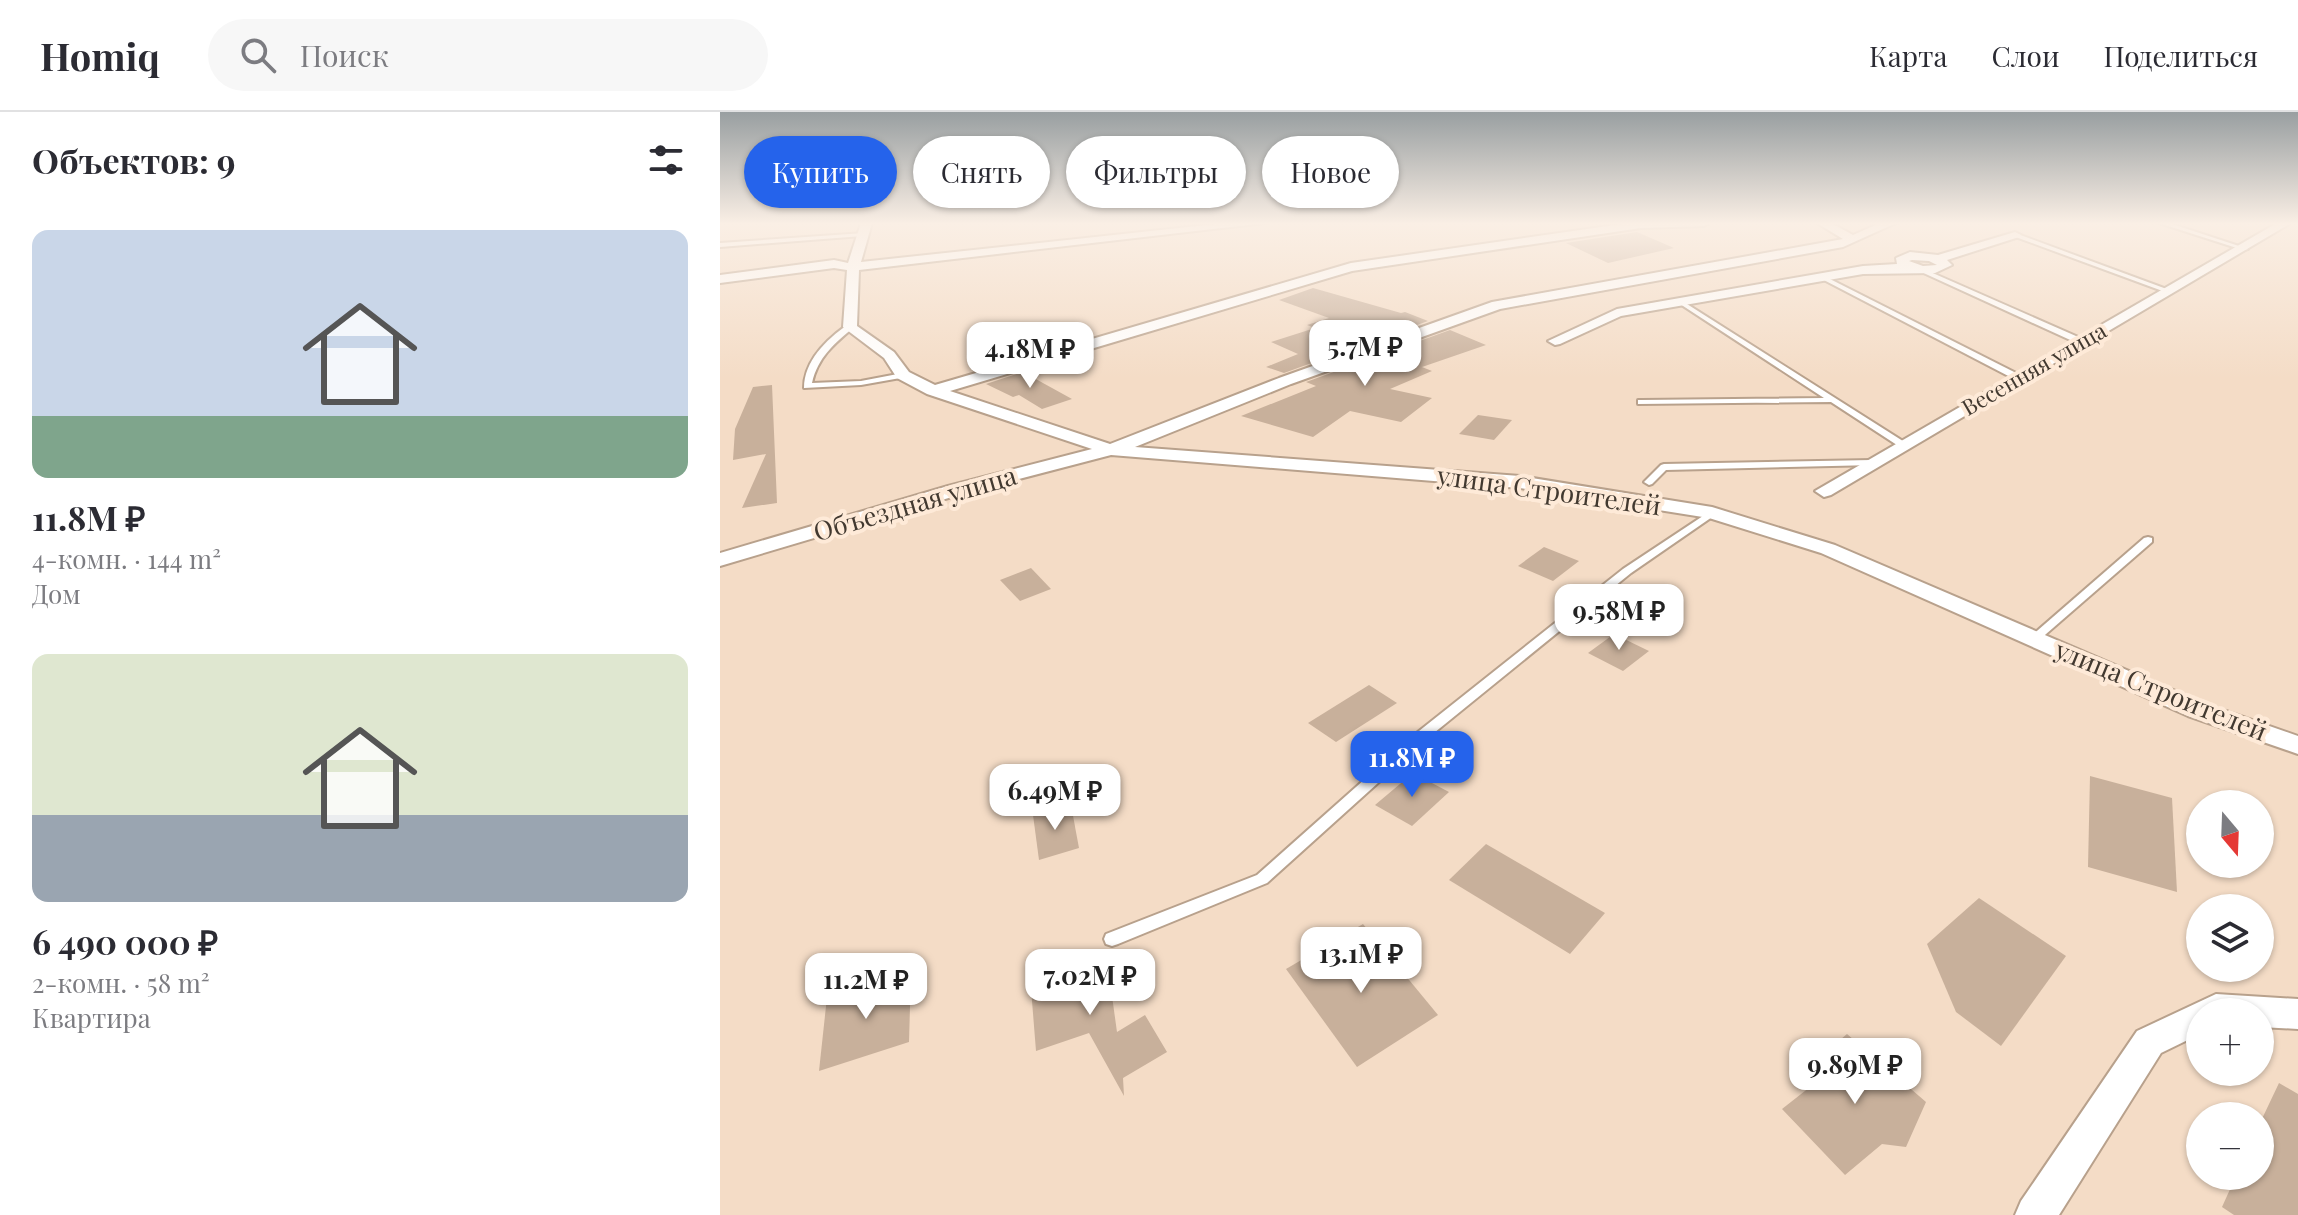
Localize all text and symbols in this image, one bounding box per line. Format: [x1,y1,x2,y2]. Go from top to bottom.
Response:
search box [208,19,768,91]
text: Homiq [40,30,160,81]
icon: search [236,33,280,77]
text: Поиск [300,35,389,75]
text: Карта [1869,37,1948,74]
text: Слои [1992,37,2059,74]
text: Поделиться [2103,37,2258,74]
chip: Купить [744,136,897,208]
chip: Снять [913,136,1050,208]
chip: Фильтры [1066,136,1246,208]
chip: Новое [1262,136,1399,208]
text: Объектов: 9 [32,137,236,183]
icon: filters [644,138,688,182]
icon: home [288,282,432,426]
street label: Весенняя улица [1956,315,2111,422]
pin: 5.7M ₽ [1300,320,1430,388]
pin: 4.18M ₽ [956,322,1104,390]
text: 5.7M ₽ [1327,328,1403,363]
text: 4.18M ₽ [985,330,1075,365]
street label: улица Строителей [1434,456,1663,523]
street label: Объездная улица [809,457,1020,548]
text: 11.8M ₽ [32,494,146,540]
text: 4-комн. · 144 m² [32,541,221,576]
text: Дом [32,576,81,611]
pin: 9.58M ₽ [1545,584,1693,652]
text: 9.58M ₽ [1573,592,1665,627]
street label: улица Строителей [2050,631,2273,748]
icon: home [288,706,432,850]
pin: 11.8M ₽ [1338,731,1486,799]
text: 11.8M ₽ [1369,739,1455,774]
pin: 6.49M ₽ [981,764,1129,832]
text: 6.49M ₽ [1007,772,1103,807]
north arrow [2186,790,2274,878]
map controls [2186,790,2274,1190]
button: layers [2186,894,2274,982]
text: 6 490 000 ₽ [32,918,218,964]
pin: 13.1M ₽ [1287,927,1435,995]
text: 13.1M ₽ [1319,935,1403,970]
pin: 7.02M ₽ [1016,949,1164,1017]
pin: 11.2M ₽ [792,953,940,1021]
text: 7.02M ₽ [1043,957,1137,992]
text: 11.2M ₽ [823,961,909,996]
text: 2-комн. · 58 m² [32,965,210,1000]
button: + [2186,998,2274,1086]
text: Квартира [32,1000,151,1035]
pin: 9.89M ₽ [1781,1038,1929,1106]
text: 9.89M ₽ [1807,1046,1903,1081]
button: − [2186,1102,2274,1190]

